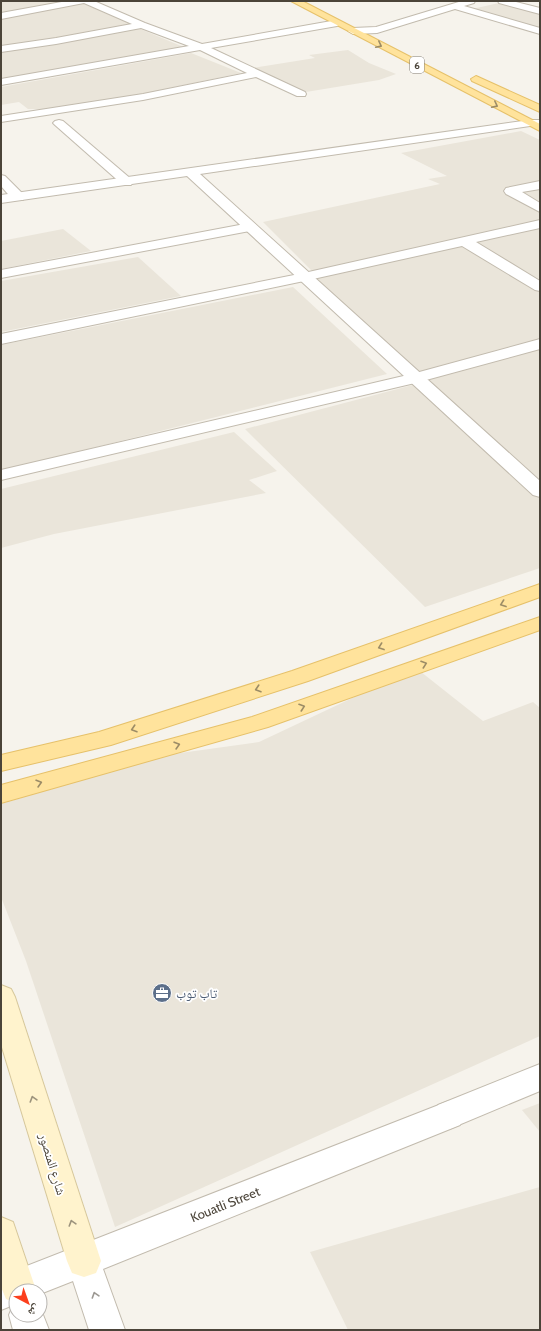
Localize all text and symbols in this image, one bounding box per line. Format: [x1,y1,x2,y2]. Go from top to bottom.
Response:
one-way arrow [375,40,382,48]
road number: 6 [410,57,424,73]
one-way arrow [490,100,498,107]
one-way arrow [500,599,507,607]
one-way arrow [377,642,384,651]
one-way arrow [421,660,428,669]
one-way arrow [254,684,261,693]
one-way arrow [298,703,305,712]
one-way arrow [131,724,138,733]
one-way arrow [174,741,181,750]
one-way arrow [35,780,42,788]
office icon: تاب توب [151,982,173,1004]
place label: تاب توب [176,985,217,1002]
one-way arrow [29,1096,38,1103]
street label: شارع المنصور [34,1130,70,1197]
street label: Kouatli Street [188,1183,263,1225]
one-way arrow [68,1220,77,1227]
north arrow [8,1283,48,1323]
one-way arrow [92,1292,100,1299]
text: ش [25,1301,44,1320]

